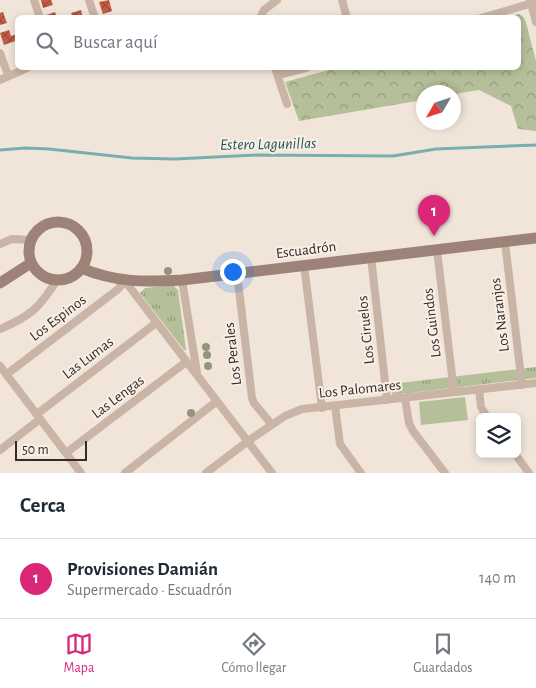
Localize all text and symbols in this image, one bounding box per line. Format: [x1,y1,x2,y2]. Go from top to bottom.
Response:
search box [15,15,521,70]
icon: search [33,29,61,57]
text: Buscar aquí [73,33,158,52]
north arrow [416,85,461,130]
water label: Estero Lagunillas [220,135,316,153]
pin: 1 [418,195,450,236]
street label: Escuadrón [275,239,337,261]
your location [220,259,246,285]
street label: Los Naranjos [488,277,512,353]
street label: Los Guindos [420,287,444,359]
street label: Los Espinos [27,292,89,344]
street label: Los Ciruelos [355,295,377,365]
street label: Los Perales [222,322,244,386]
street label: Las Lumas [60,334,116,382]
street label: Las Lengas [89,373,147,421]
street label: Los Palomares [318,377,402,401]
map controls [476,413,521,458]
button: layers [476,413,521,458]
scale bar [15,438,88,461]
text: 50 m [22,443,49,457]
text: Cerca [20,495,66,516]
text: Provisiones Damián [67,560,218,579]
text: 1 [33,570,39,586]
text: 140 m [479,570,516,586]
text: Supermercado · Escuadrón [67,582,232,598]
tab: Mapa [64,630,94,677]
tab: Cómo llegar [221,630,286,677]
tab: Guardados [413,630,472,677]

